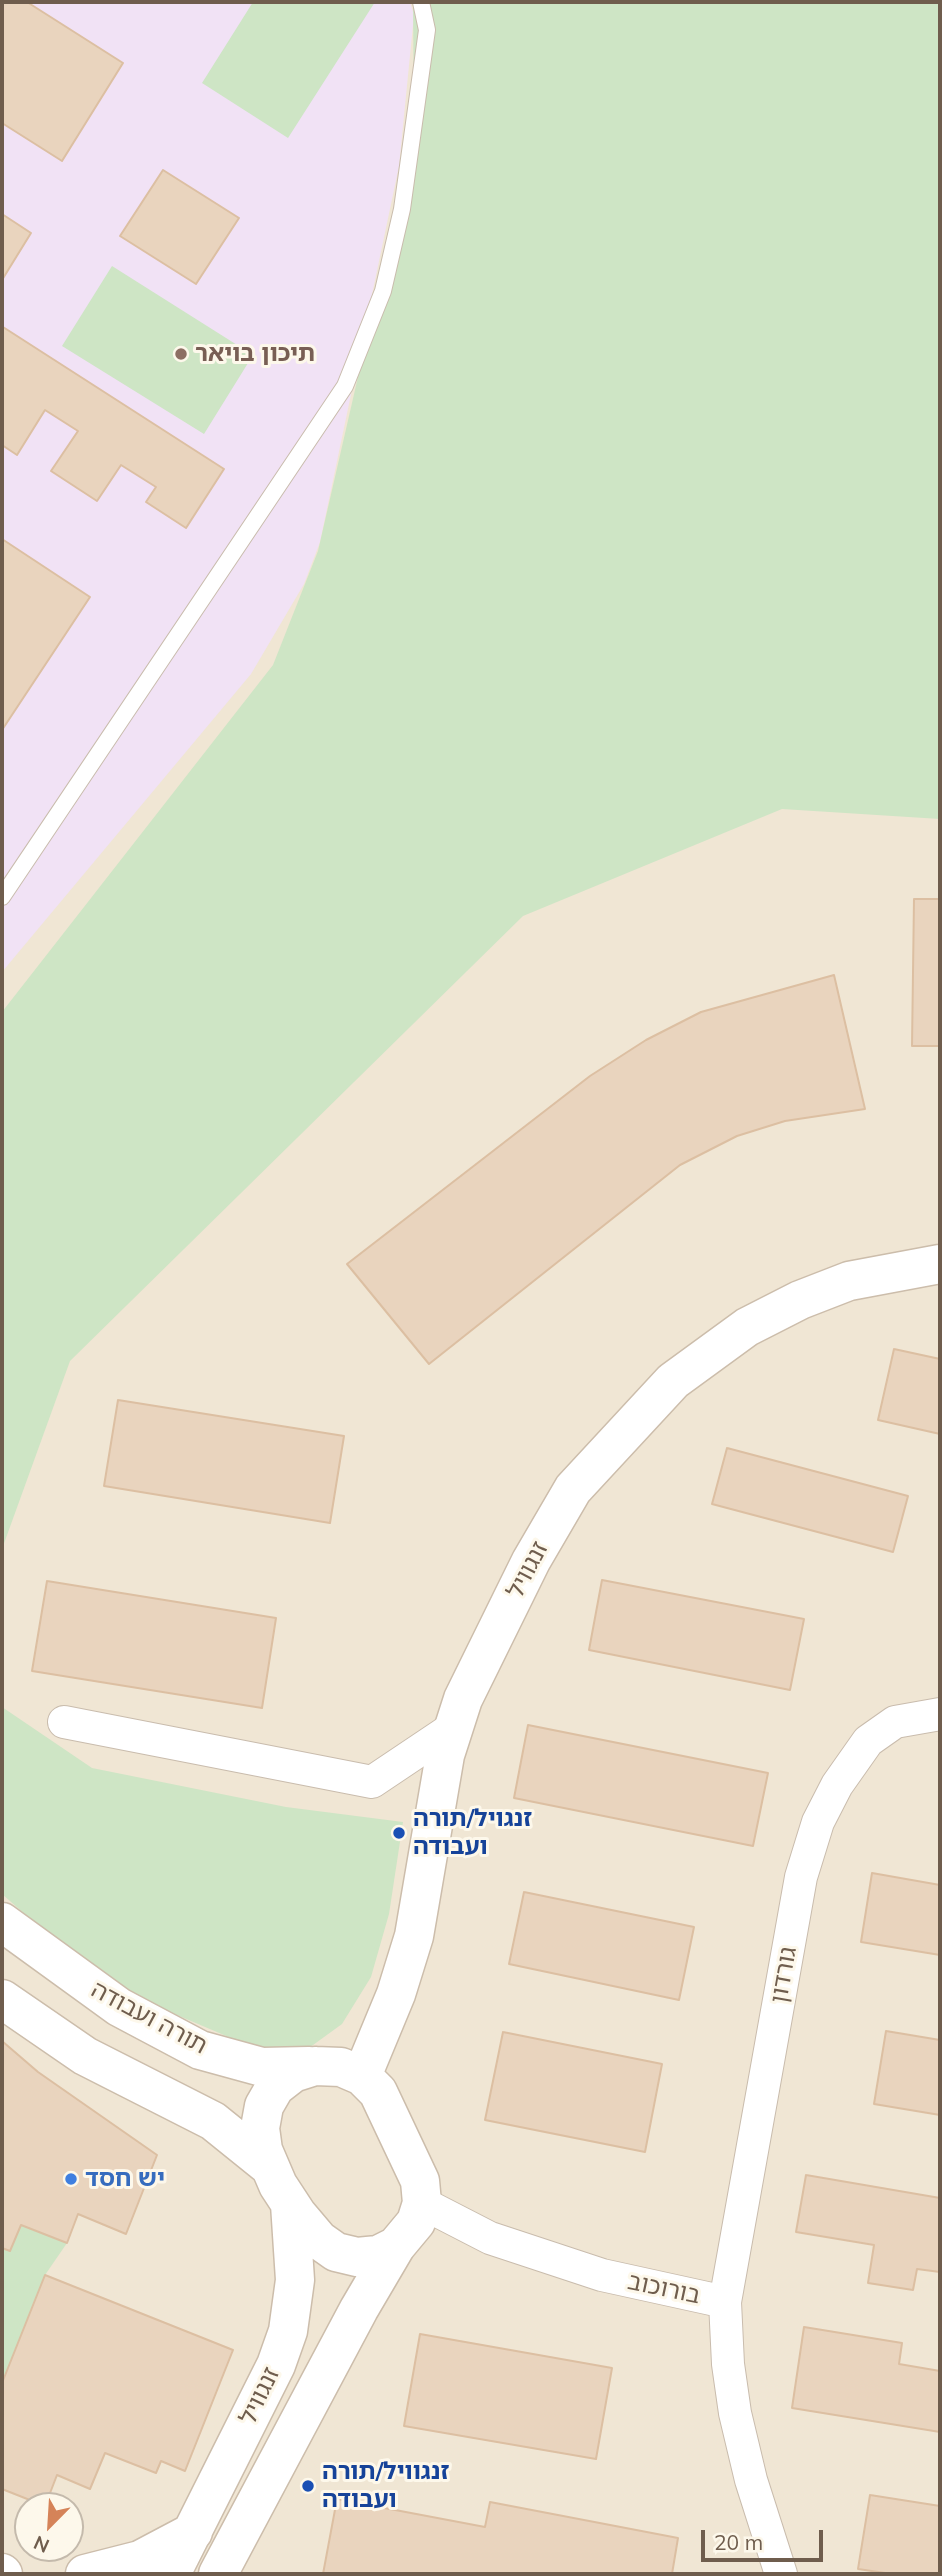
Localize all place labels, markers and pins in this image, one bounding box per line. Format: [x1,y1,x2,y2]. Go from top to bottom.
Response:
place label: תיכון בויאר [195,340,315,368]
marker: תיכון בויאר [173,346,189,362]
place label: זנגויל/תורה ועבודה [413,1805,532,1861]
marker: זנגויל/תורה ועבודה [391,1825,407,1841]
place label: יש חסד [85,2165,165,2193]
marker: יש חסד [63,2171,79,2187]
place label: זנגוויל/תורה ועבודה [322,2458,449,2514]
marker: זנגוויל/תורה ועבודה [300,2478,316,2494]

